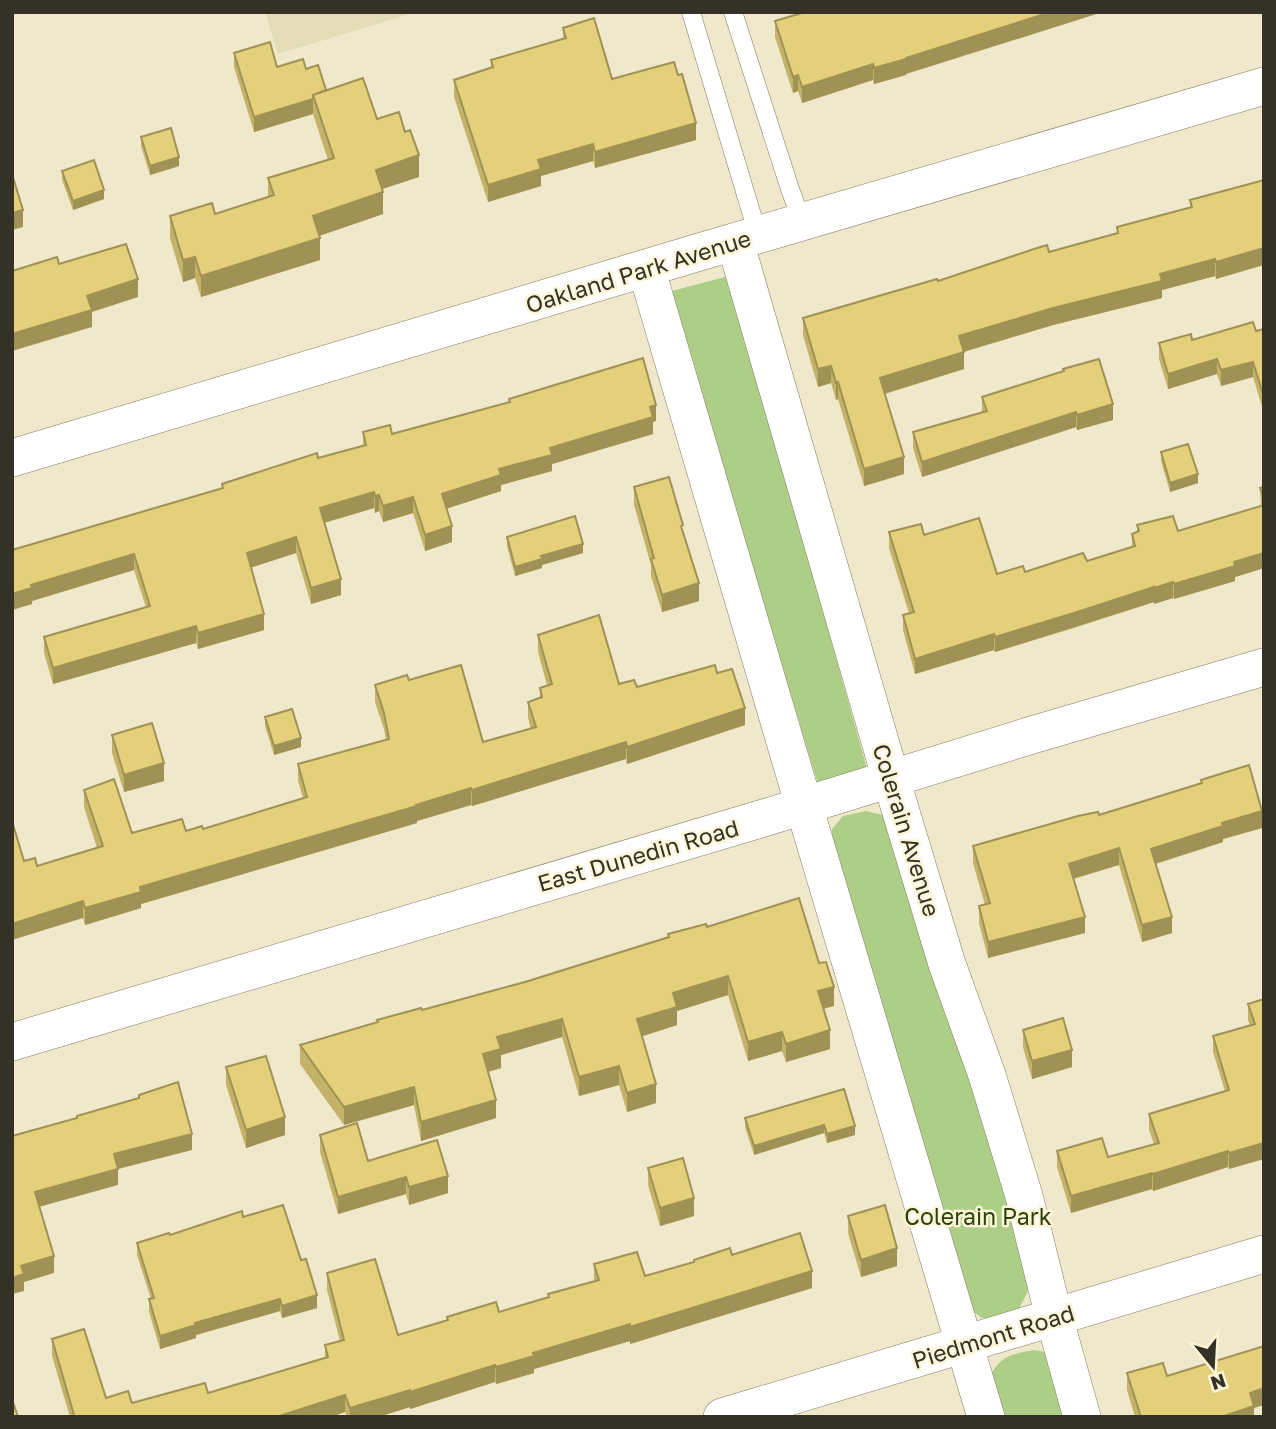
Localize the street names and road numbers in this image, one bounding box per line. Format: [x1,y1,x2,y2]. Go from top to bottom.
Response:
street label: Oakland Park Avenue [522,223,754,319]
street label: Colerain Avenue [867,740,947,920]
street label: East Dunedin Road [534,813,742,897]
street label: Piedmont Road [909,1298,1077,1374]

